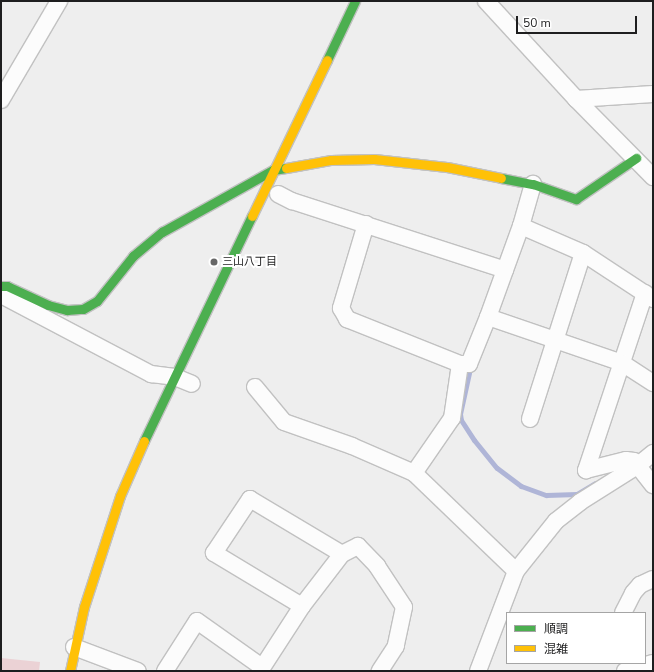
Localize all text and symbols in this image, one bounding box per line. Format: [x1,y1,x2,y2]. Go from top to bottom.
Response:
scale bar [518,8,639,34]
text: 50 m [523,15,551,31]
place label: 三山八丁目 [222,255,277,269]
marker: 三山八丁目 [209,257,219,267]
legend [506,612,646,664]
text: 順調 [544,621,568,637]
text: 混雑 [544,641,568,657]

